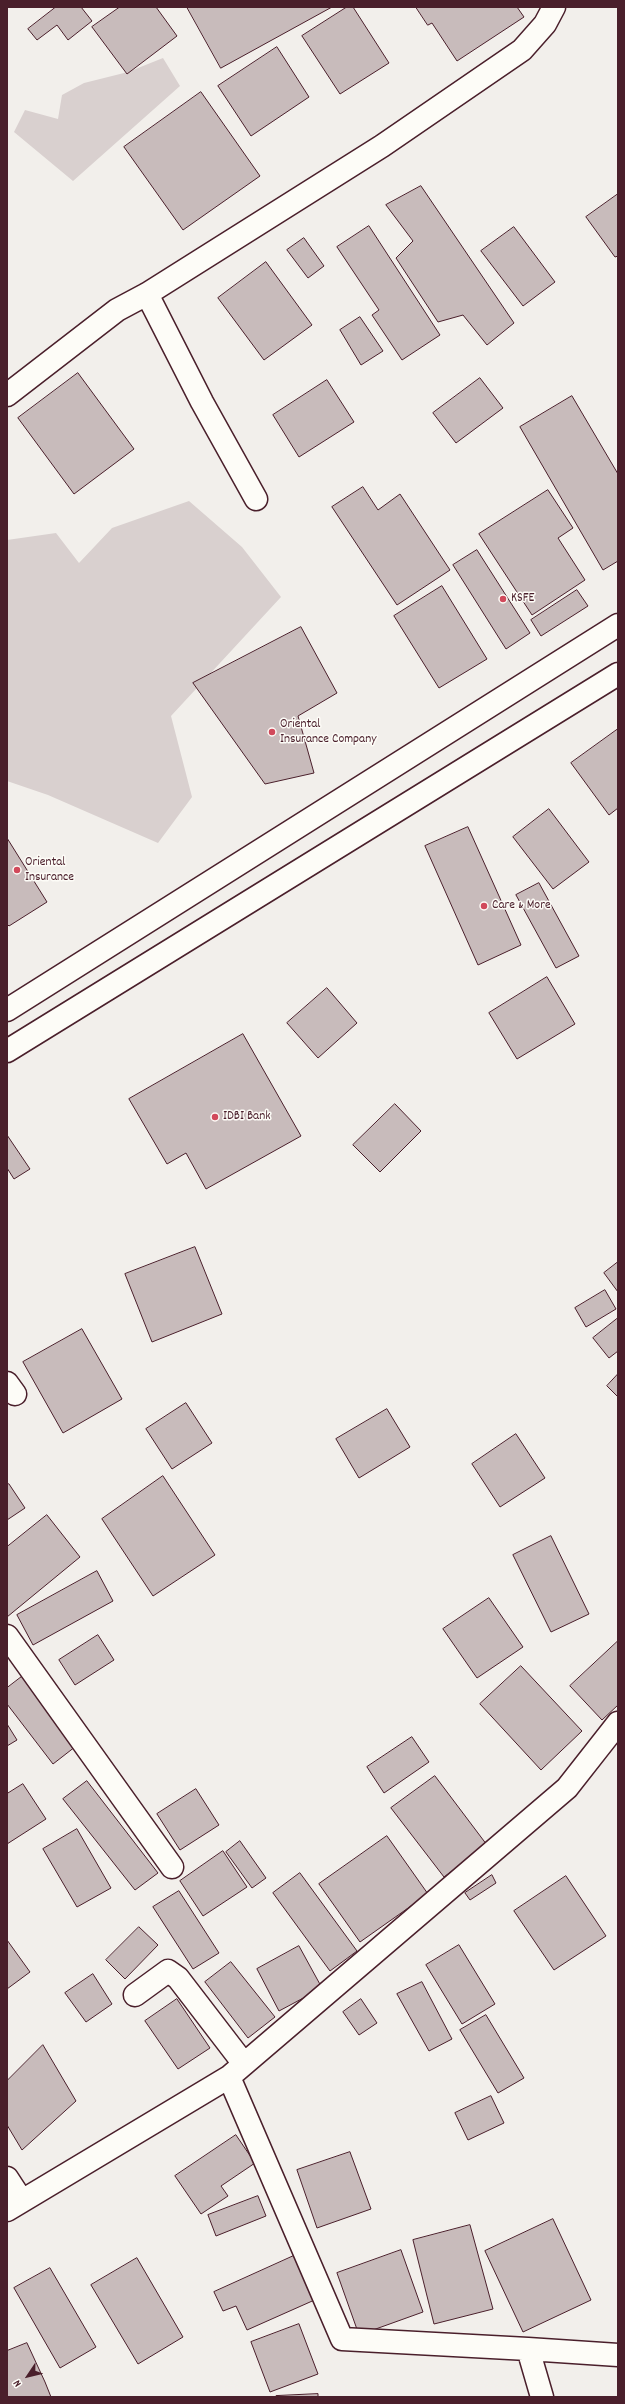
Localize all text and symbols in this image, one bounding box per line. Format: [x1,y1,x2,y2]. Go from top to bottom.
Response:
place label: KSFE [511,591,534,607]
marker: KSFE [498,594,508,604]
place label: Oriental Insurance Company [280,717,376,748]
marker: Oriental Insurance Company [267,727,277,737]
place label: Oriental Insurance [25,855,74,886]
marker: Oriental Insurance [12,865,22,875]
place label: Care & More [492,898,551,914]
marker: Care & More [479,901,489,911]
place label: IDBI Bank [223,1109,271,1125]
marker: IDBI Bank [210,1112,220,1122]
north arrow [8,2356,48,2396]
text: N [10,2376,26,2390]

